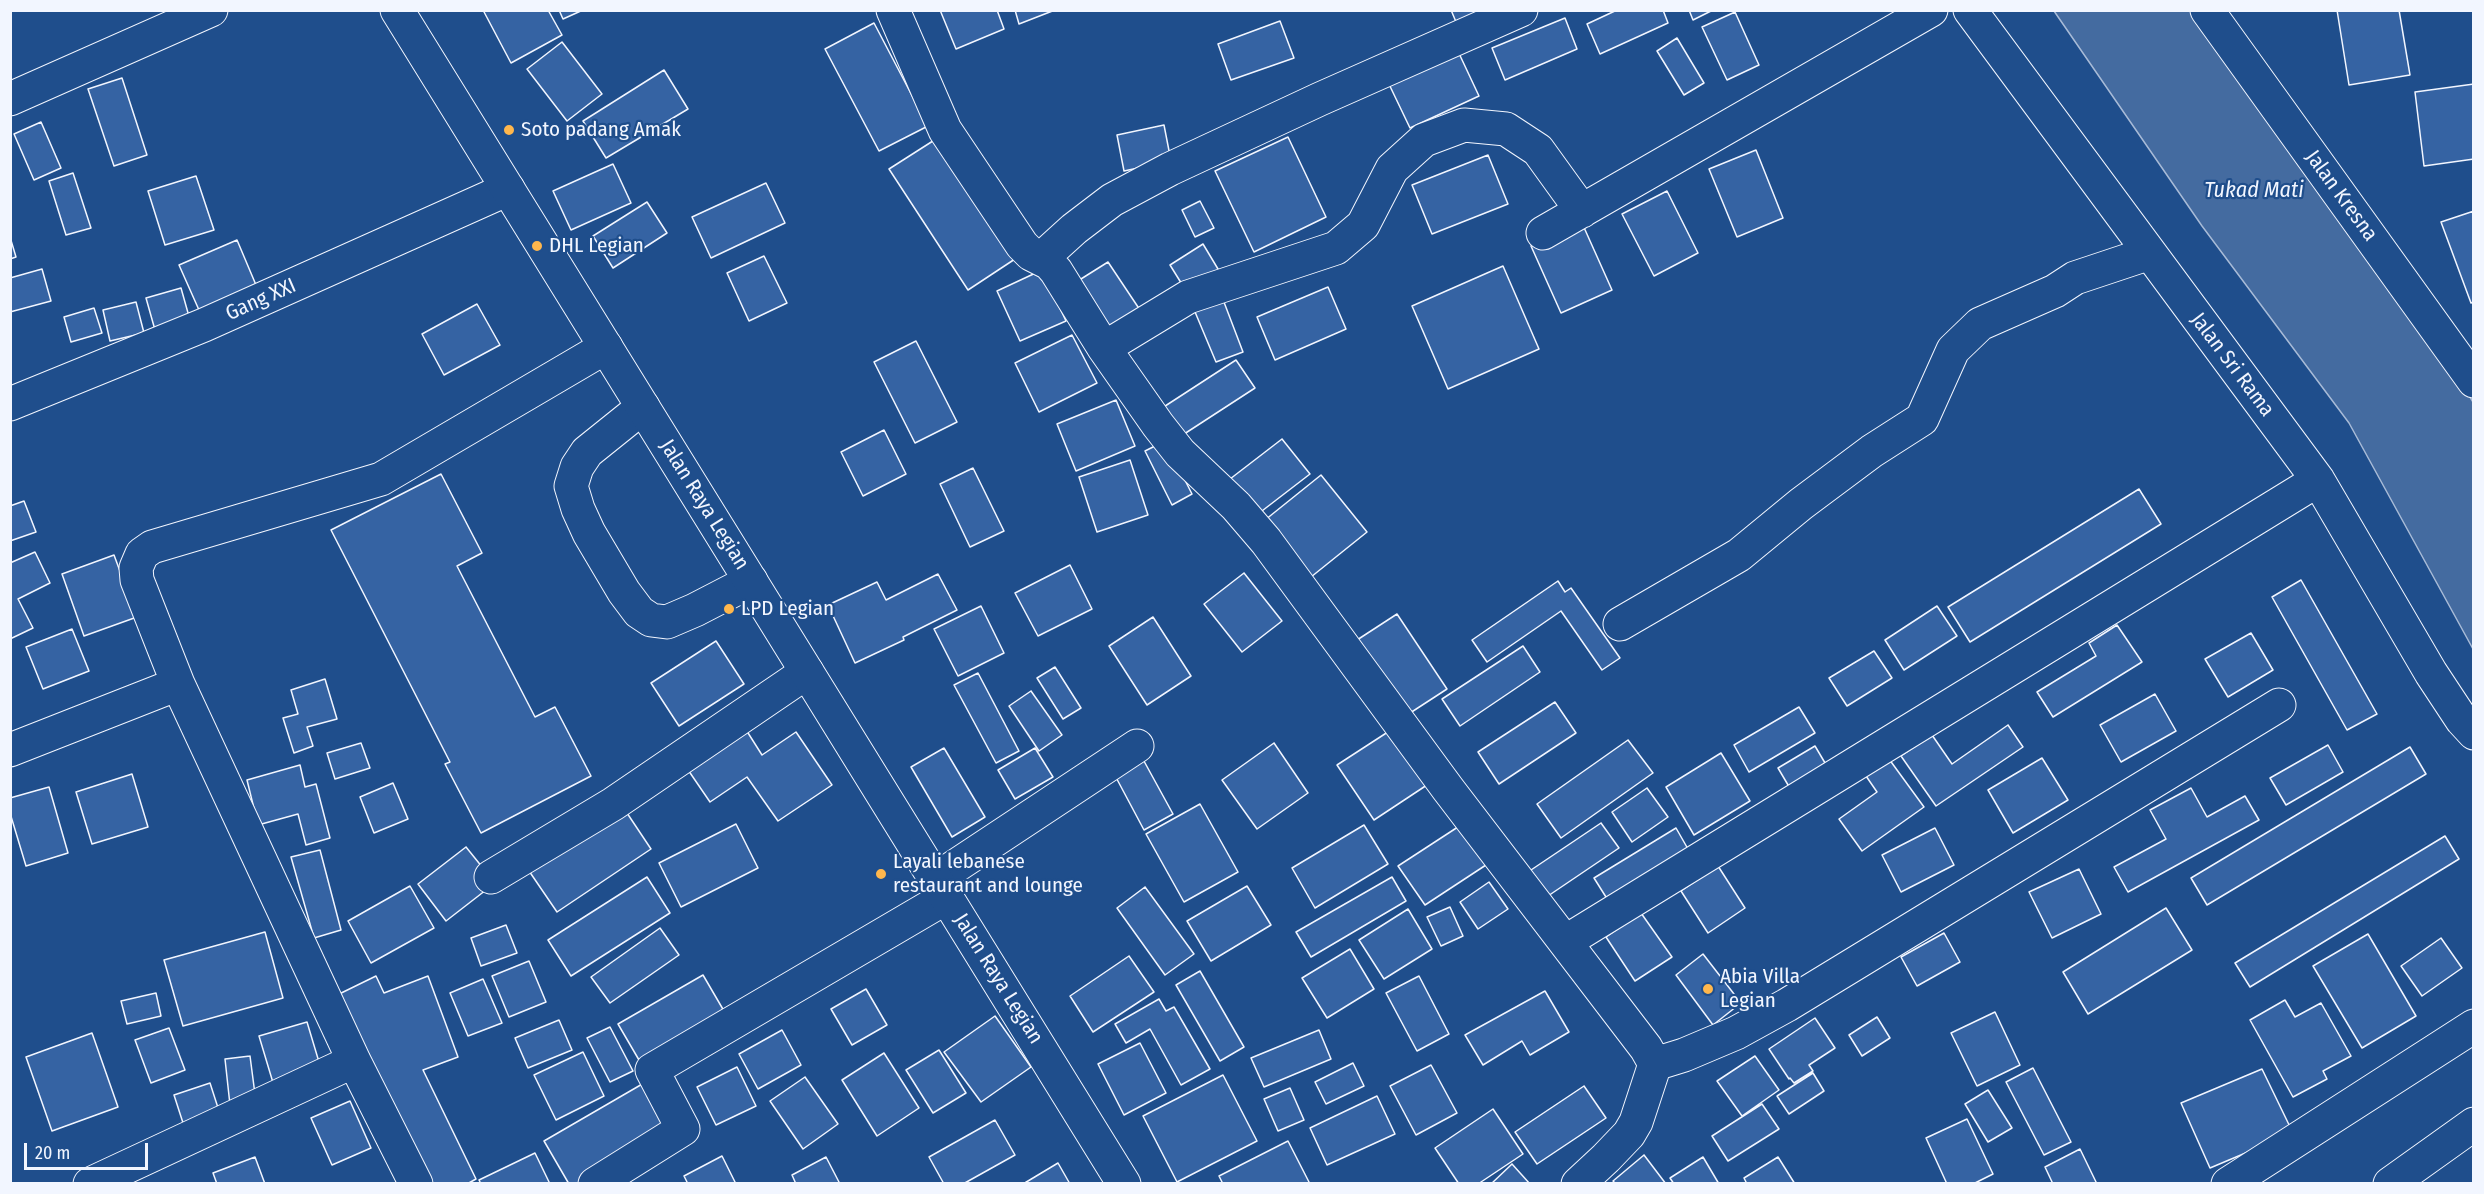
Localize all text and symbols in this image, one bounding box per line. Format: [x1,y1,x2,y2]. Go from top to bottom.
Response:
place label: Soto padang Amak [521,117,681,143]
marker: Soto padang Amak [502,123,516,137]
street label: Jalan Kresna [2300,146,2382,246]
water label: Tukad Mati [2204,178,2304,204]
place label: DHL Legian [549,233,644,259]
marker: DHL Legian [530,239,544,253]
street label: Gang XXI [222,273,300,327]
street label: Jalan Sri Rama [2185,308,2279,422]
street label: Jalan Raya Legian [654,435,754,575]
place label: LPD Legian [741,596,834,622]
marker: LPD Legian [722,602,736,616]
place label: Layali lebanese restaurant and lounge [893,849,1083,899]
marker: Layali lebanese restaurant and lounge [874,867,888,881]
street label: Jalan Raya Legian [948,909,1048,1049]
place label: Abia Villa Legian [1720,964,1800,1014]
marker: Abia Villa Legian [1701,982,1715,996]
scale bar [27,1131,152,1169]
text: 20 m [35,1142,70,1164]

